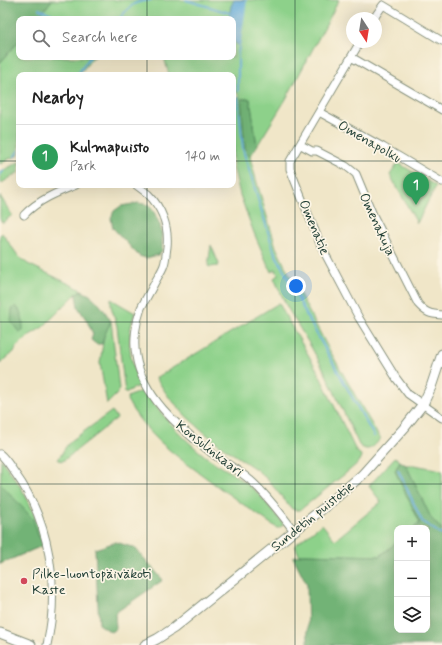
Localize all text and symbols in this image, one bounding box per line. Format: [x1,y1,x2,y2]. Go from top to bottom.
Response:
north arrow [346,12,382,48]
search box [16,16,236,60]
icon: search [30,27,52,49]
text: Search here [62,28,138,48]
text: Nearby [32,87,84,109]
street label: Omenapolku [334,116,405,167]
text: Kulmapuisto [70,138,149,158]
text: 1 [42,148,48,165]
text: 140 m [185,148,220,165]
text: Park [70,158,96,175]
pin: 1 [403,172,429,205]
street label: Omenakuja [355,190,400,259]
street label: Omenatie [294,197,334,258]
your location [286,276,306,296]
street label: Konsulinkaari [172,417,247,481]
street label: Sundetin puistotie [267,478,358,556]
map controls [394,525,430,633]
button: + [394,525,430,561]
button: − [394,561,430,597]
place label: Pilke-luontopäiväkoti Kaste [32,565,151,599]
marker: Pilke-luontopäiväkoti Kaste [19,576,29,586]
button: layers [394,597,430,633]

